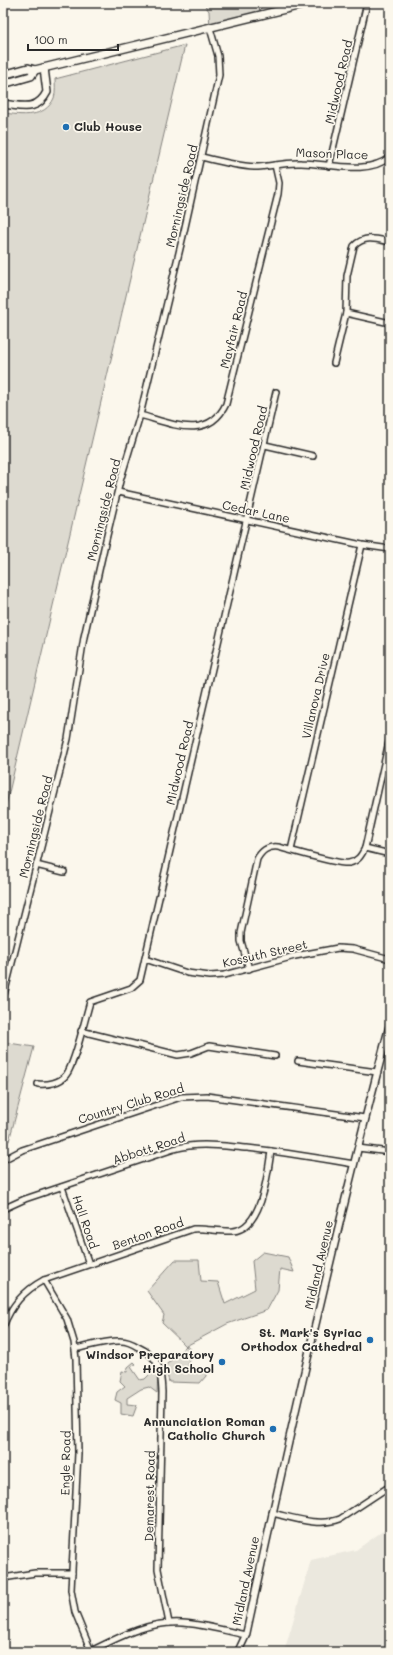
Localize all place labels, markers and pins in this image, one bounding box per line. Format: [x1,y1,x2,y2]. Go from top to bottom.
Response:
place label: Club House [74,118,142,134]
marker: Club House [61,122,71,132]
place label: St. Mark's Syriac Orthodox Cathedral [241,1324,362,1354]
marker: St. Mark's Syriac Orthodox Cathedral [365,1335,375,1345]
place label: Windsor Preparatory High School [86,1346,214,1376]
marker: Windsor Preparatory High School [217,1357,227,1367]
place label: Annunciation Roman Catholic Church [143,1413,265,1443]
marker: Annunciation Roman Catholic Church [268,1424,278,1434]

